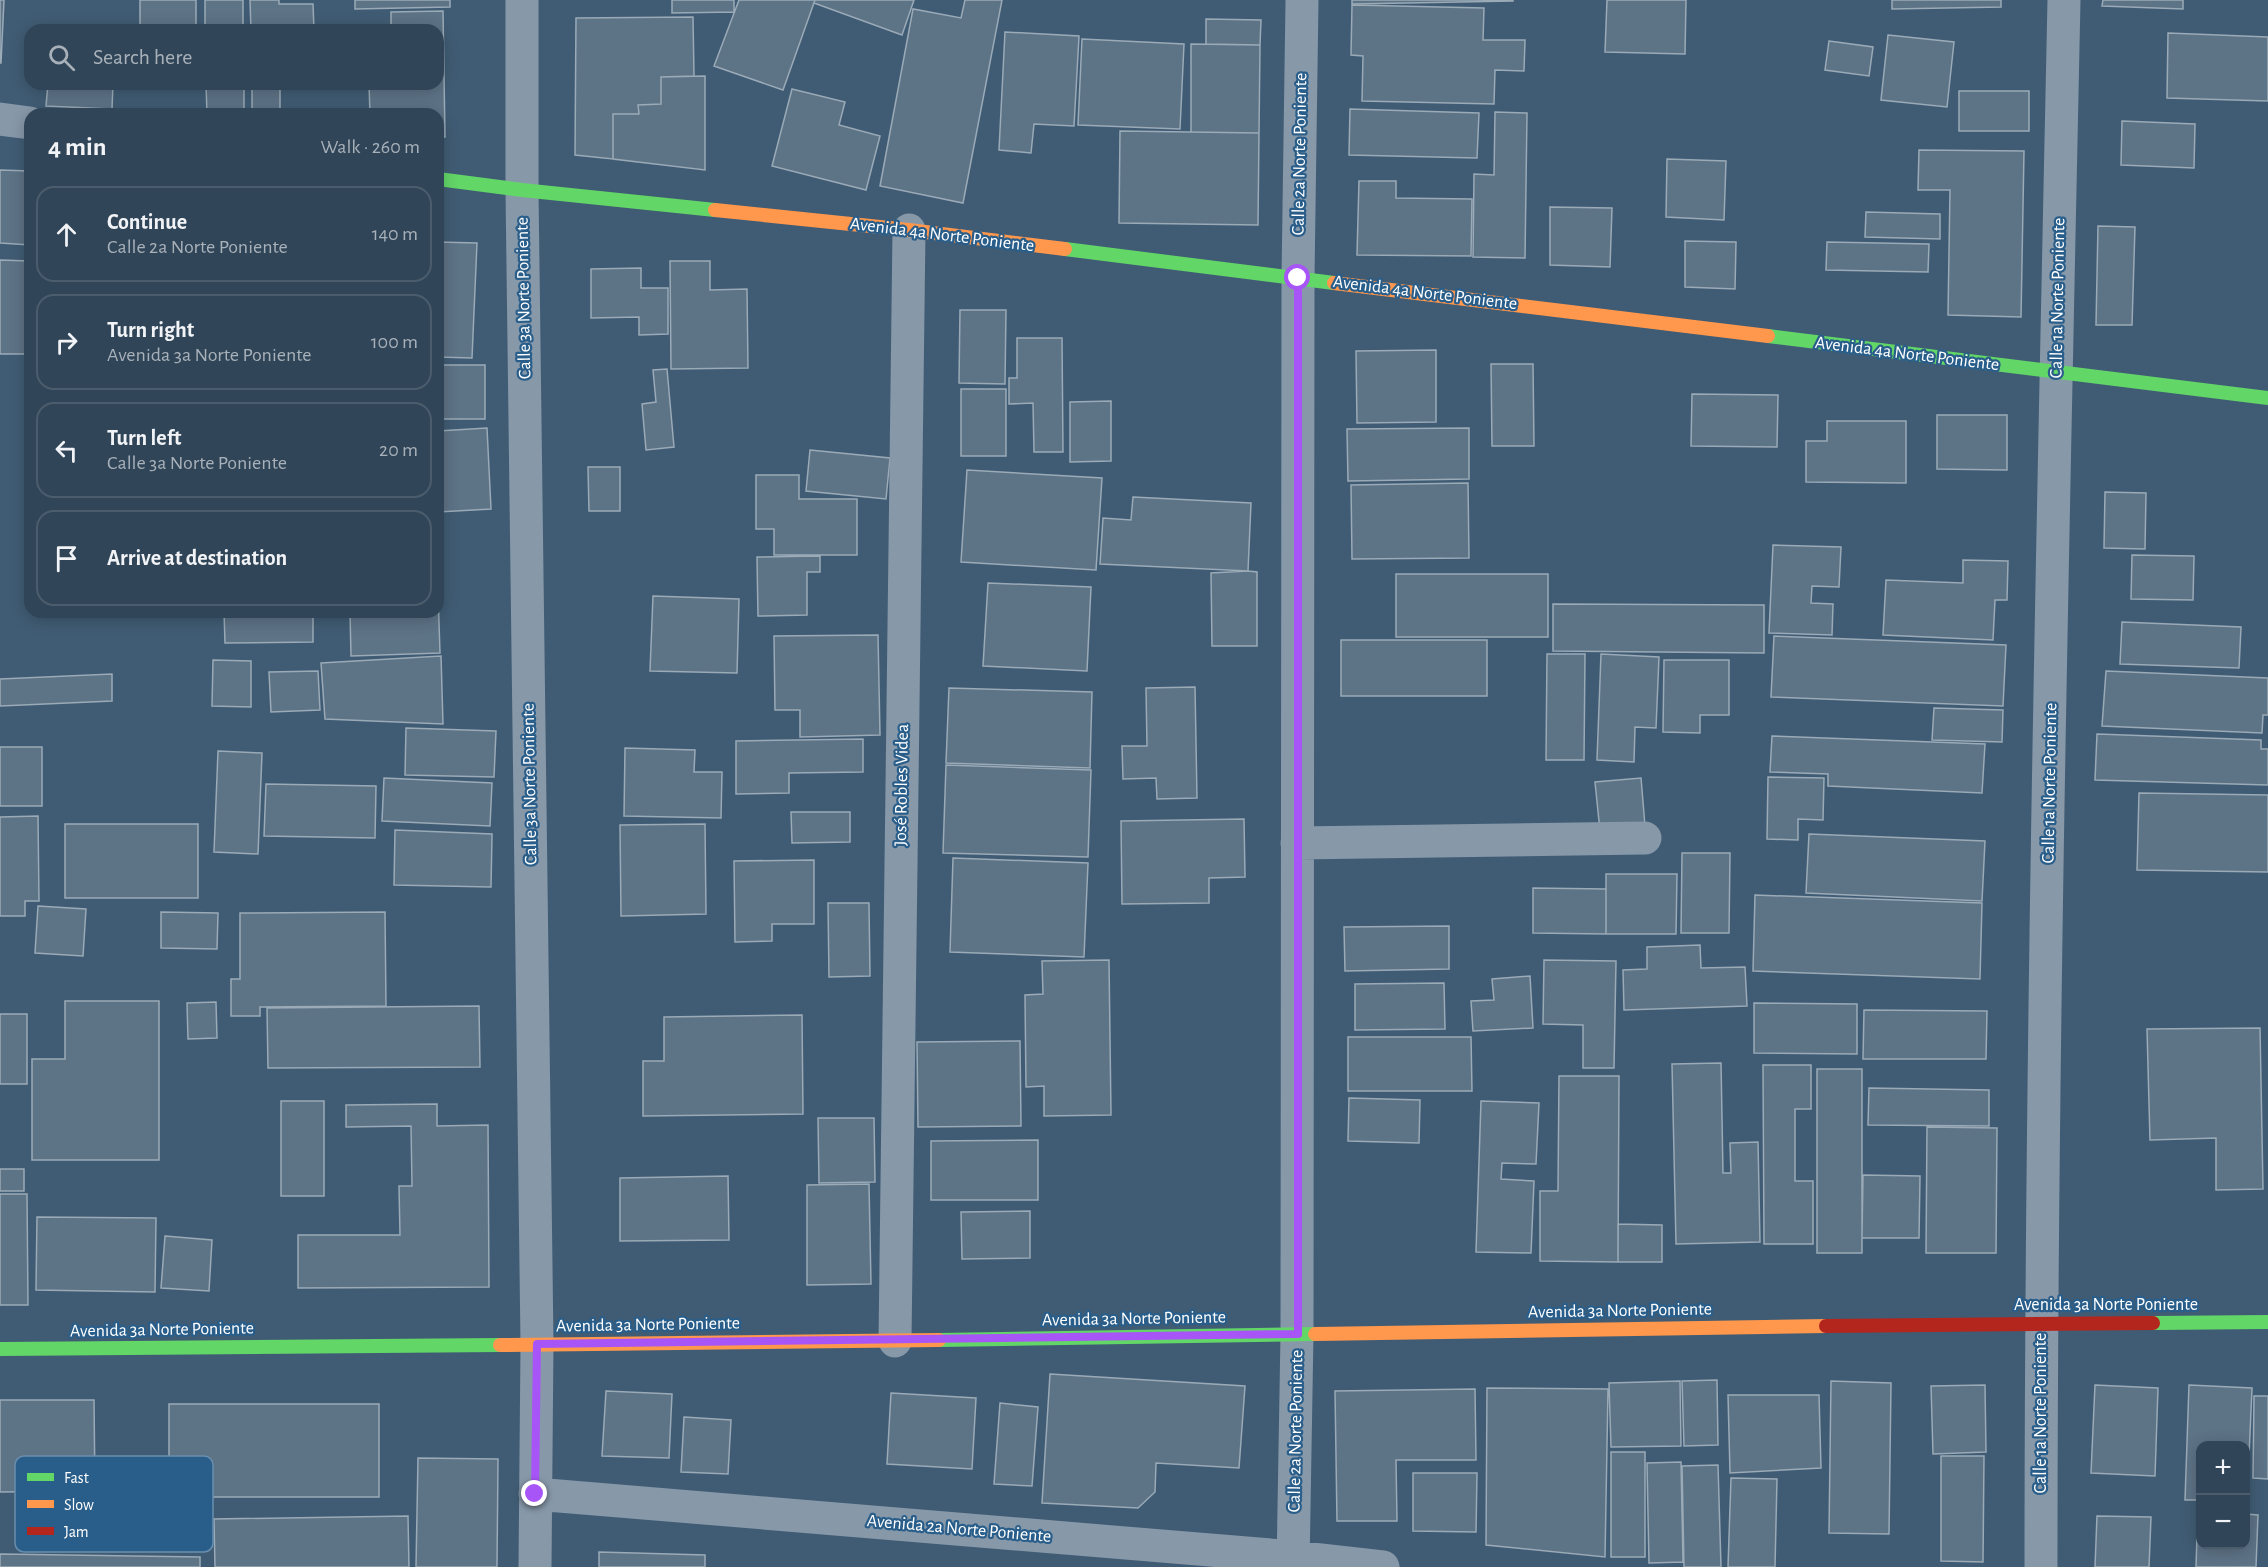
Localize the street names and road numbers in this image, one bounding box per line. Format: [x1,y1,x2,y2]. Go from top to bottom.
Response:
street label: Calle 2a Norte Poniente [1290,72,1310,236]
street label: Avenida 4a Norte Poniente [849,215,1035,255]
street label: Calle 3a Norte Poniente [514,217,534,379]
street label: Calle 1a Norte Poniente [2048,217,2068,379]
street label: Avenida 4a Norte Poniente [1332,273,1518,313]
street label: Avenida 4a Norte Poniente [1814,334,2000,374]
street label: Calle 1a Norte Poniente [2040,702,2060,864]
street label: Calle 3a Norte Poniente [520,703,540,865]
street label: José Robles Videa [892,724,912,846]
street label: Avenida 3a Norte Poniente [2014,1296,2198,1314]
street label: Avenida 3a Norte Poniente [1528,1300,1712,1322]
street label: Avenida 3a Norte Poniente [1042,1308,1226,1330]
street label: Avenida 3a Norte Poniente [556,1314,740,1336]
street label: Avenida 3a Norte Poniente [70,1319,254,1341]
street label: Calle 1a Norte Poniente [2032,1333,2050,1493]
street label: Calle 2a Norte Poniente [1286,1349,1306,1513]
street label: Avenida 2a Norte Poniente [866,1512,1052,1546]

